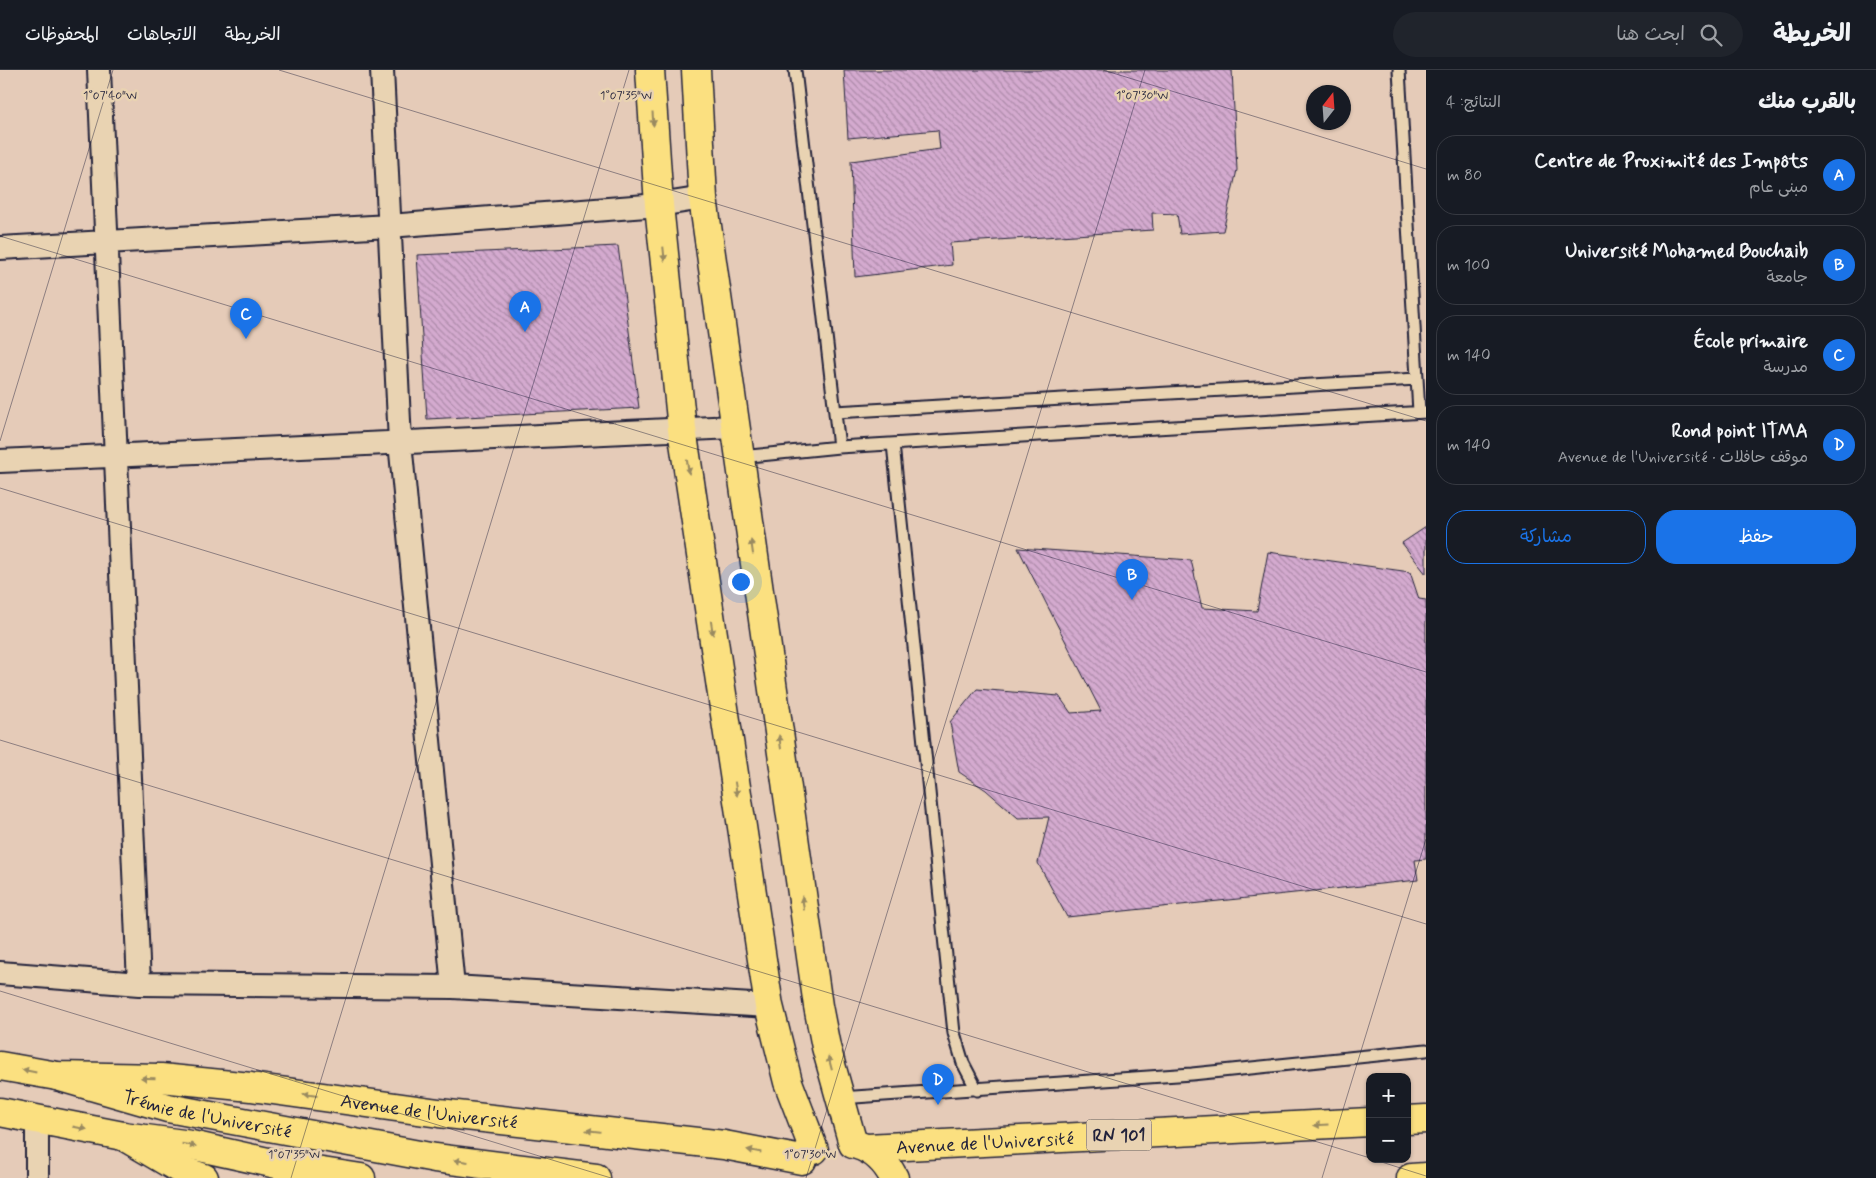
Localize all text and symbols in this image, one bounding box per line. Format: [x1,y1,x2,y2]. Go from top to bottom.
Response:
search box [1393,12,1743,57]
text: الخريطة [1773,19,1851,50]
icon: search [1697,21,1725,49]
text: ابحث هنا [1616,22,1685,47]
text: المحفوظات [25,23,99,47]
text: الاتجاهات [127,23,197,47]
text: الخريطة [225,23,281,47]
north arrow [1306,85,1351,130]
text: 1°07'40"W [83,88,137,104]
text: 1°07'35"W [600,88,652,104]
text: 1°07'30"W [1116,88,1168,104]
text: بالقرب منك [1758,88,1856,116]
text: النتائج: 4 [1446,92,1501,113]
one-way arrow [649,111,657,127]
text: Centre de Proximité des Impôts [1534,149,1808,174]
text: 80 m [1447,165,1482,186]
text: A [1834,165,1844,186]
text: مبنى عام [1749,177,1808,198]
text: Université Mohamed Bouchaib [1565,239,1808,264]
one-way arrow [660,246,668,262]
text: 100 m [1447,255,1490,276]
text: B [1834,255,1844,276]
text: جامعة [1766,267,1808,288]
pin: A [509,291,541,332]
pin: C [230,298,262,339]
text: École primaire [1694,329,1808,354]
text: 140 m [1447,345,1491,366]
text: C [1833,345,1845,366]
text: مدرسة [1763,357,1808,378]
text: Rond point ITMA [1671,419,1808,444]
text: 140 m [1447,435,1491,456]
text: D [1833,435,1845,456]
text: موقف حافلات · Avenue de l'Université [1558,447,1808,468]
one-way arrow [684,460,692,476]
button: مشاركة [1446,510,1646,564]
button: حفظ [1656,510,1856,564]
one-way arrow [747,538,755,554]
pin: B [1116,559,1148,600]
your location [728,569,754,595]
one-way arrow [709,620,717,636]
one-way arrow [776,734,784,750]
one-way arrow [733,781,741,797]
one-way arrow [799,895,807,911]
one-way arrow [826,1055,834,1070]
pin: D [922,1064,954,1105]
one-way arrow [21,1067,36,1075]
map controls [1366,1073,1411,1163]
button: + [1366,1073,1411,1118]
one-way arrow [140,1074,156,1082]
street label: Trémie de l'Université [119,1085,293,1145]
street label: Avenue de l'Université [339,1089,519,1136]
one-way arrow [301,1091,317,1099]
button: − [1366,1118,1411,1163]
road number: RN 101 [1086,1120,1152,1150]
one-way arrow [1313,1121,1329,1129]
one-way arrow [72,1124,88,1132]
one-way arrow [584,1126,600,1134]
street label: Avenue de l'Université [895,1126,1075,1160]
one-way arrow [181,1142,197,1150]
one-way arrow [745,1146,761,1154]
text: 1°07'35"W [268,1147,320,1163]
text: 1°07'30"W [784,1147,836,1163]
one-way arrow [453,1157,469,1165]

